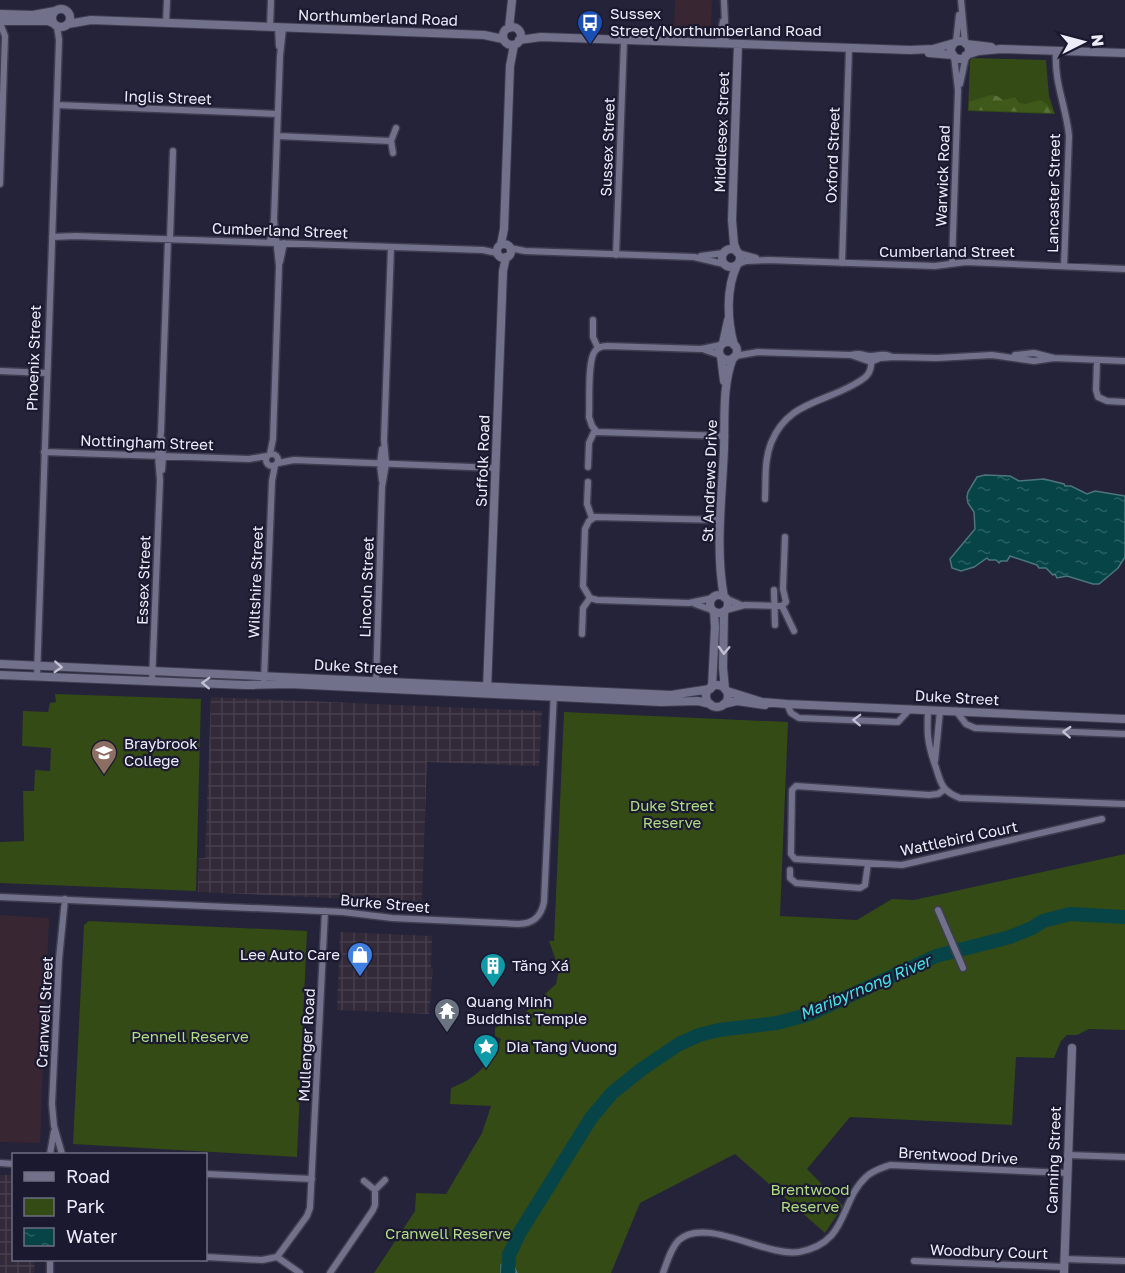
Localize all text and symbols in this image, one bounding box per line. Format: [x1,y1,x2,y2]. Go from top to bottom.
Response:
place label: Sussex Street/Northumberland Road [610,4,822,39]
street label: Northumberland Road [298,5,458,29]
bus stop icon: Sussex Street/Northumberland Road [575,8,605,46]
north arrow [1053,12,1113,72]
text: N [1087,33,1108,48]
street label: Middlesex Street [710,71,732,193]
street label: Inglis Street [124,86,212,108]
street label: Sussex Street [596,97,618,197]
street label: Oxford Street [821,106,843,204]
street label: Warwick Road [931,125,953,227]
street label: Lancaster Street [1043,133,1063,253]
street label: Cumberland Street [212,219,348,241]
street label: Cumberland Street [879,242,1015,260]
street label: Phoenix Street [22,304,44,411]
street label: Suffolk Road [471,414,493,507]
street label: St Andrews Drive [698,419,720,543]
street label: Nottingham Street [80,431,214,453]
street label: Wiltshire Street [244,525,266,639]
street label: Essex Street [132,535,154,625]
street label: Lincoln Street [355,536,377,638]
one-way arrow [717,646,730,655]
street label: Duke Street [313,655,399,677]
one-way arrow [54,660,63,673]
one-way arrow [201,677,210,690]
street label: Duke Street [914,686,1000,708]
one-way arrow [853,714,862,727]
one-way arrow [1062,725,1071,738]
place label: Braybrook College [124,734,198,769]
school or university icon: Braybrook College [89,738,119,776]
park label: Duke Street Reserve [630,796,714,831]
street label: Wattlebird Court [898,817,1019,859]
street label: Burke Street [339,890,431,916]
shop icon: Lee Auto Care [345,940,375,978]
place label: Lee Auto Care [240,945,340,963]
water label: Maribyrnong River [796,949,936,1024]
building icon: Tăng Xá [478,951,508,989]
street label: Cranwell Street [32,956,56,1068]
place label: Tăng Xá [512,956,569,974]
street label: Mullenger Road [294,988,318,1102]
place label: Quang Minh Buddhist Temple [466,992,587,1027]
temple icon: Quang Minh Buddhist Temple [432,996,462,1034]
park label: Pennell Reserve [131,1027,249,1045]
place icon: Dia Tang Vuong [471,1032,501,1070]
place label: Dia Tang Vuong [506,1037,617,1055]
street label: Canning Street [1042,1106,1064,1214]
street label: Brentwood Drive [898,1143,1019,1167]
legend [12,1153,207,1261]
text: Road [66,1165,110,1187]
park label: Brentwood Reserve [771,1180,849,1215]
text: Park [66,1195,105,1217]
park label: Cranwell Reserve [385,1224,511,1242]
text: Water [66,1225,117,1247]
street label: Woodbury Court [930,1240,1048,1262]

